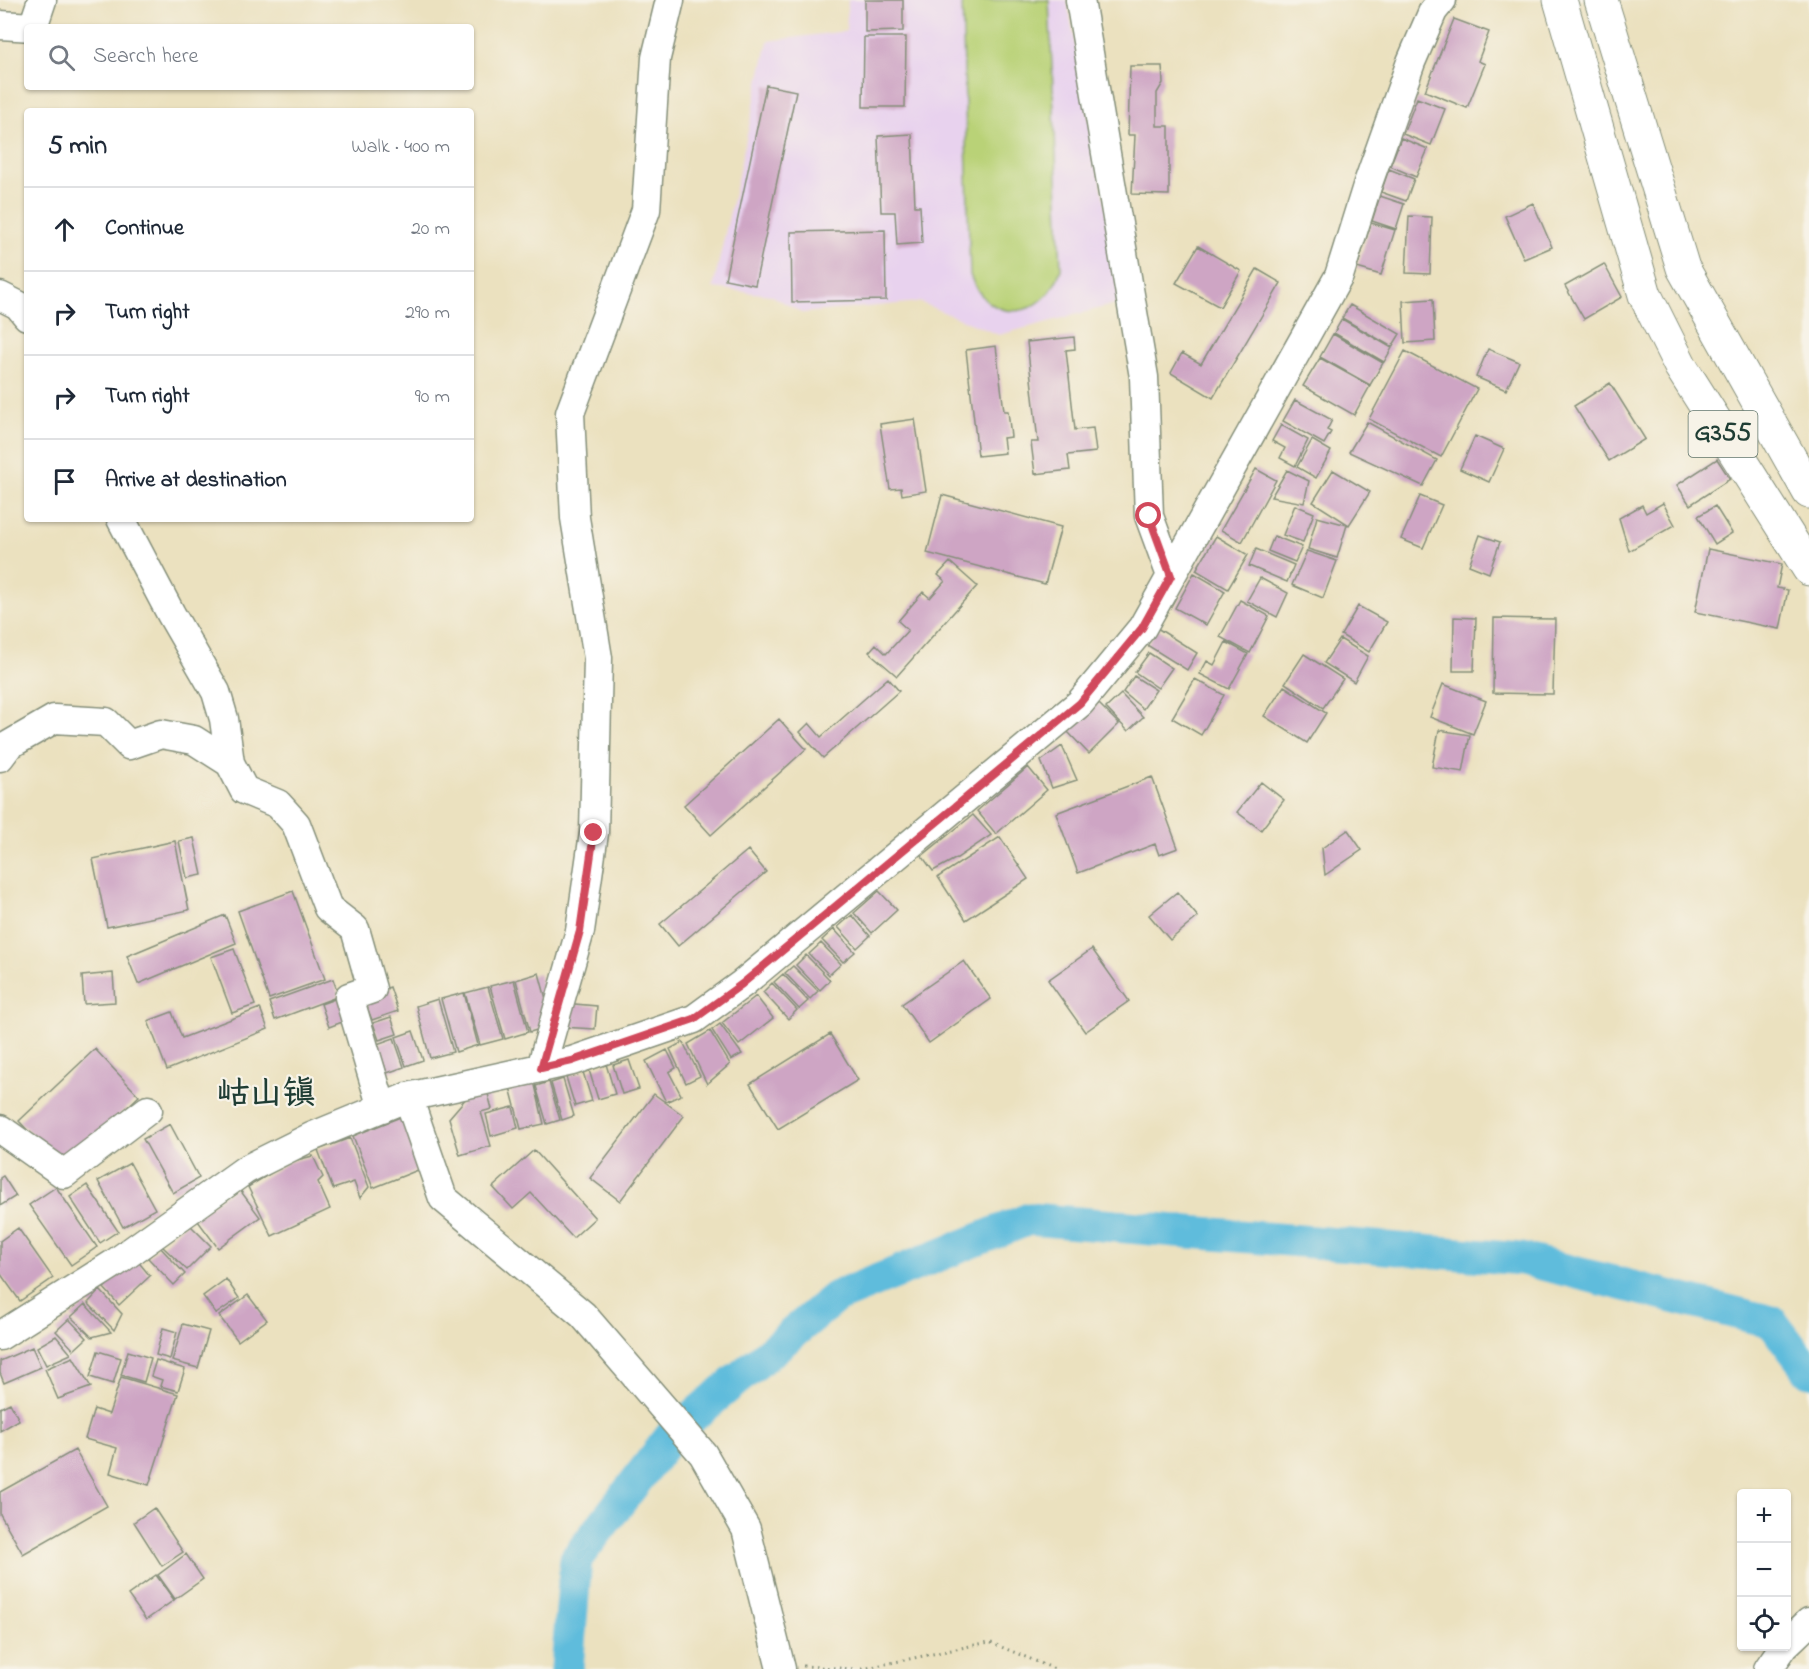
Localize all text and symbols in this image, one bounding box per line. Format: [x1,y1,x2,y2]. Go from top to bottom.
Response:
search box [24,24,474,90]
icon: search [45,41,78,74]
text: Search here [93,41,198,73]
text: 5 min [48,128,107,166]
text: Walk · 400 m [351,133,450,162]
icon: ahead [48,213,81,246]
text: Continue [105,213,184,245]
text: 20 m [411,215,450,244]
icon: right [48,297,81,330]
text: Turn right [105,297,190,329]
text: 290 m [405,299,450,328]
icon: right [48,381,81,414]
text: Turn right [105,381,190,413]
text: 90 m [415,383,450,412]
road number: G355 [1688,411,1758,457]
icon: arrive [48,465,81,498]
text: Arrive at destination [105,465,287,497]
route start [1135,502,1161,528]
route end [580,819,606,845]
district label: 岵山镇 [217,1071,316,1119]
map controls [1737,1489,1791,1651]
button: + [1737,1489,1791,1543]
button: − [1737,1543,1791,1597]
button: locate [1737,1597,1791,1651]

